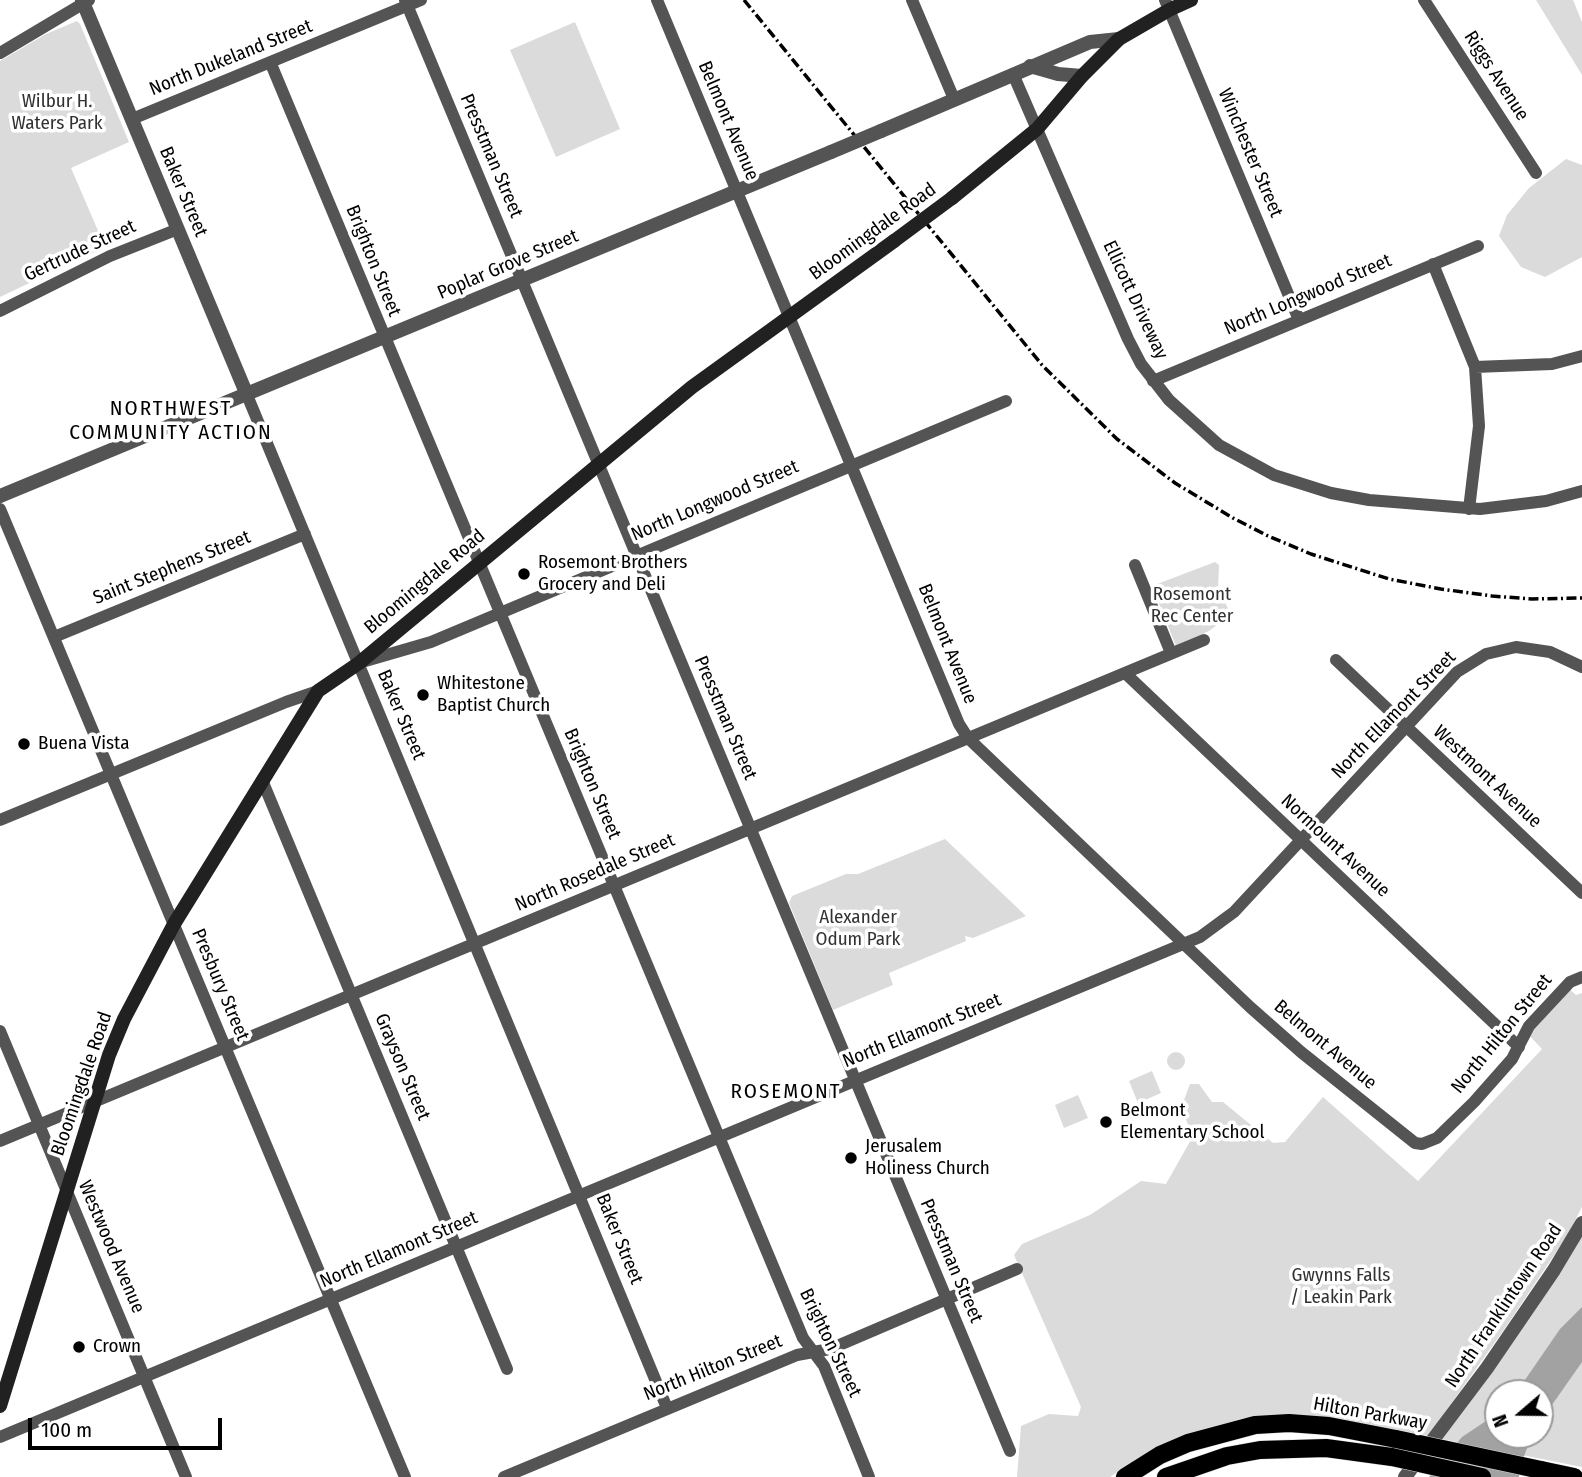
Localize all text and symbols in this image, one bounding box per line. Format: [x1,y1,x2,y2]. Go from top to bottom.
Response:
street label: North Dukeland Street [146,15,316,101]
street label: Riggs Avenue [1459,27,1533,125]
street label: Belmont Avenue [693,58,763,184]
street label: Winchester Street [1213,85,1287,221]
park label: Wilbur H. Waters Park [12,91,102,135]
street label: Presstman Street [455,91,527,221]
street label: Baker Street [154,144,212,240]
street label: Bloomingdale Road [805,178,941,286]
street label: Brighton Street [340,202,406,320]
street label: Gertrude Street [21,215,139,287]
street label: Poplar Grove Street [434,225,582,305]
street label: Ellicott Driveway [1098,237,1172,363]
street label: North Longwood Street [1221,249,1395,341]
district label: NORTHWEST COMMUNITY ACTION [71,396,271,446]
street label: North Longwood Street [628,455,802,547]
street label: Bloomingdale Road [360,525,490,639]
street label: Saint Stephens Street [90,526,254,610]
place label: Rosemont Brothers Grocery and Deli [538,552,687,596]
marker: Rosemont Brothers Grocery and Deli [516,566,532,582]
street label: Belmont Avenue [913,581,981,707]
park label: Rosemont Rec Center [1151,584,1233,628]
street label: North Ellamont Street [1327,646,1461,784]
street label: Presstman Street [689,653,761,783]
street label: Baker Street [372,667,430,763]
place label: Whitestone Baptist Church [437,673,550,717]
marker: Whitestone Baptist Church [415,687,431,703]
street label: Westmont Avenue [1428,721,1546,833]
street label: Brighton Street [558,725,626,843]
place label: Buena Vista [38,733,129,755]
marker: Buena Vista [16,736,32,752]
street label: Normount Avenue [1276,790,1394,902]
street label: North Rosedale Street [512,829,678,917]
park label: Alexander Odum Park [816,907,900,951]
street label: Presbury Street [186,926,254,1044]
street label: North Hilton Street [1447,970,1557,1098]
street label: North Ellamont Street [839,989,1005,1073]
street label: Belmont Avenue [1269,995,1381,1095]
street label: Bloomingdale Road [47,1009,117,1159]
street label: Grayson Street [369,1010,435,1124]
district label: ROSEMONT [731,1079,841,1105]
place label: Belmont Elementary School [1120,1100,1265,1144]
marker: Belmont Elementary School [1098,1114,1114,1130]
place label: Jerusalem Holiness Church [865,1136,990,1180]
marker: Jerusalem Holiness Church [843,1150,859,1166]
street label: Westwood Avenue [73,1177,149,1317]
street label: Baker Street [591,1190,647,1288]
street label: Presstman Street [915,1196,987,1326]
street label: North Ellamont Street [317,1207,481,1293]
street label: North Franklintown Road [1441,1220,1567,1392]
park label: Gwynns Falls / Leakin Park [1290,1265,1392,1309]
street label: Brighton Street [794,1285,866,1401]
street label: North Hilton Street [640,1330,786,1406]
place label: Crown [93,1336,141,1358]
marker: Crown [71,1339,87,1355]
north arrow [1484,1379,1554,1449]
street label: Hilton Parkway [1311,1393,1429,1435]
scale bar [32,1404,226,1448]
text: N [1488,1411,1513,1430]
text: 100 m [41,1417,92,1443]

